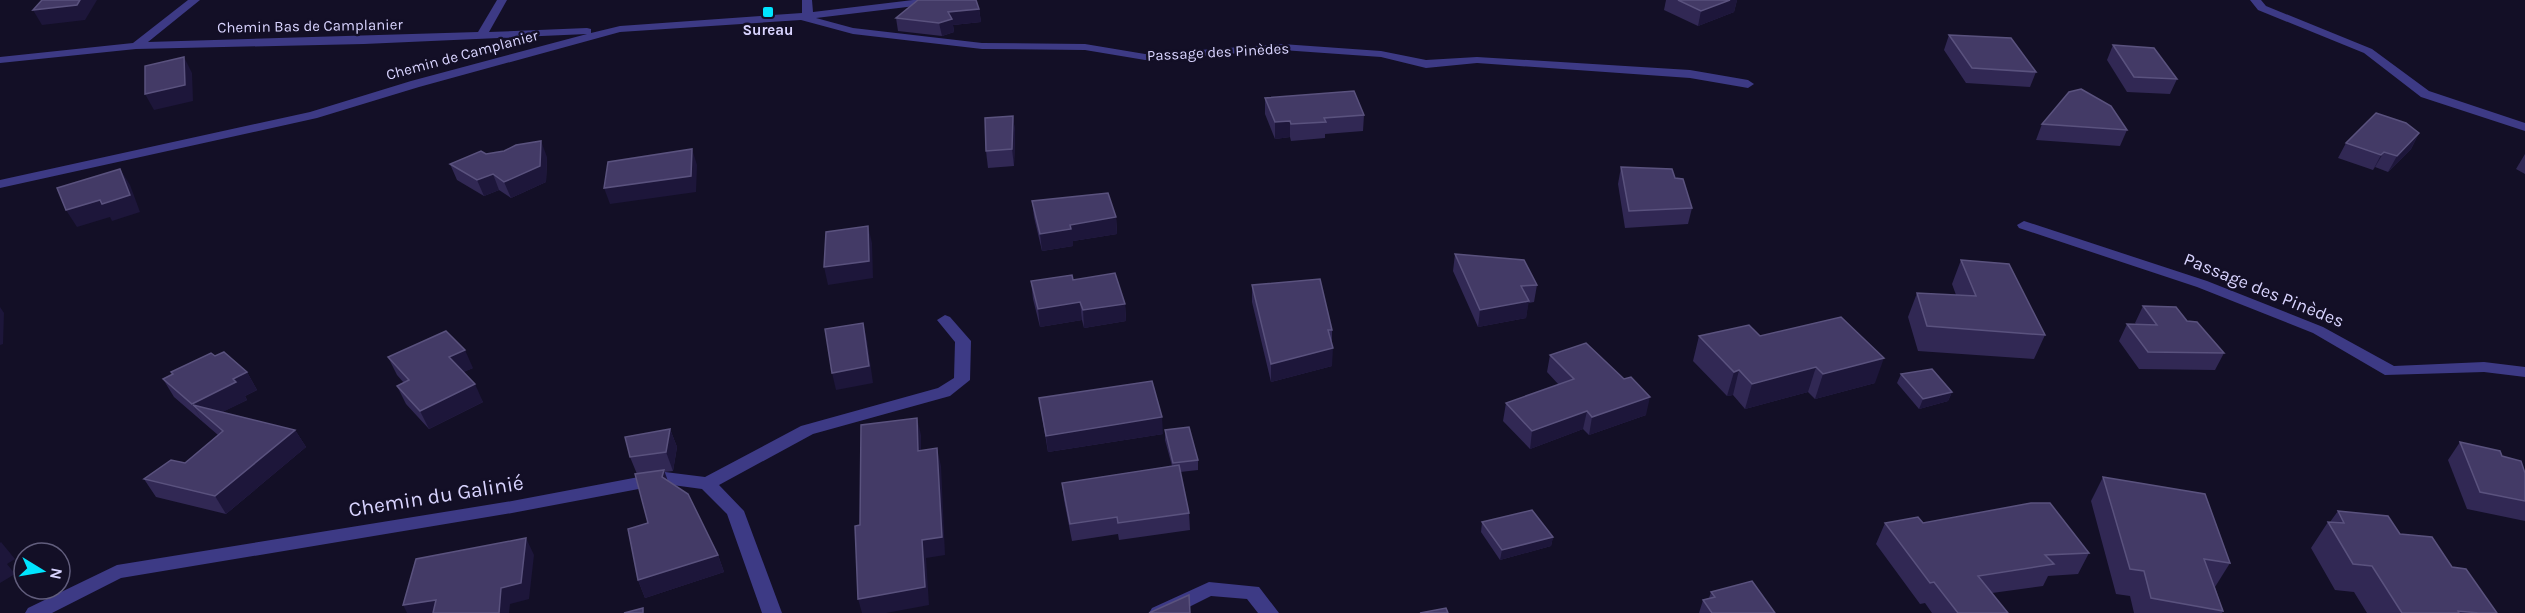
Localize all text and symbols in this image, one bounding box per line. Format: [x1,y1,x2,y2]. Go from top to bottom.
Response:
marker: Sureau [761,5,775,19]
street label: Chemin Bas de Camplanier [217,15,404,37]
place label: Sureau [743,21,794,39]
street label: Chemin de Camplanier [384,26,541,84]
street label: Passage des Pinèdes [1146,39,1290,65]
street label: Passage des Pinèdes [2181,248,2347,332]
street label: Chemin du Galinié [347,470,525,522]
north arrow [12,541,72,601]
text: N [46,566,67,581]

